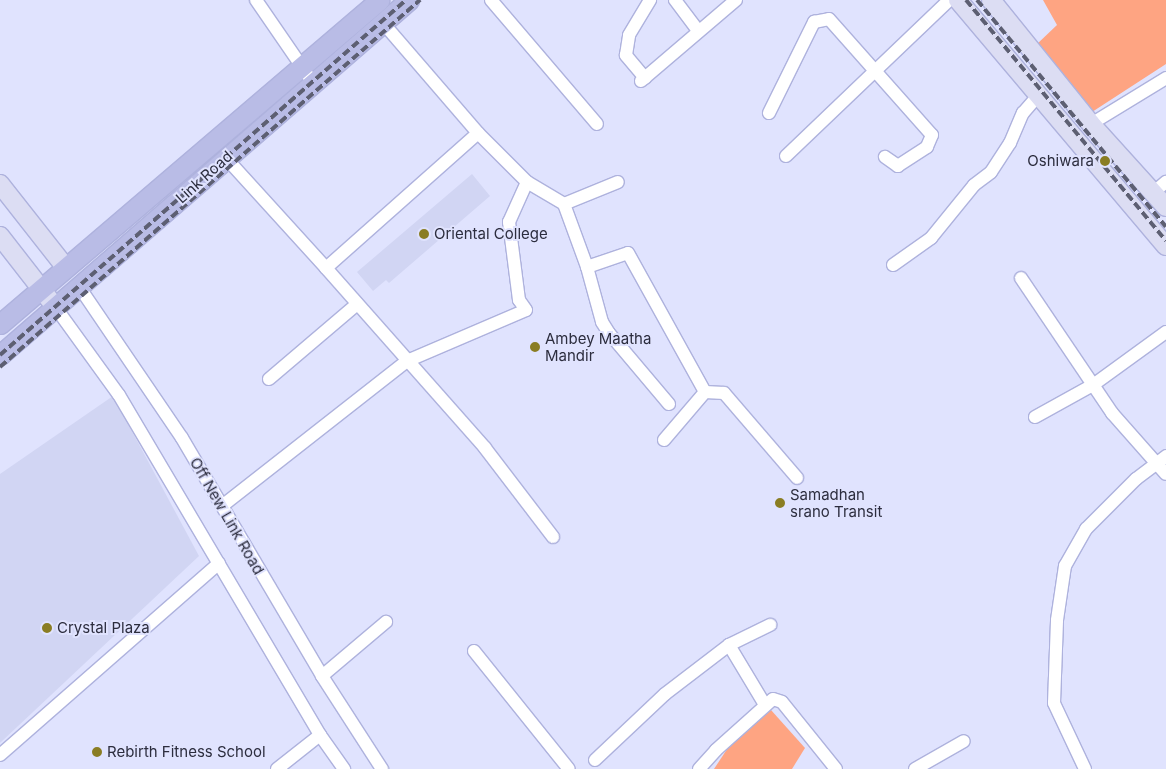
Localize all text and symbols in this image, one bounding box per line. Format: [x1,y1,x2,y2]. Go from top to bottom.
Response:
street label: Link Road [172,147,236,207]
place label: Oshiwara [1027,152,1094,170]
marker: Oshiwara [1098,154,1112,168]
place label: Oriental College [434,225,548,243]
marker: Oriental College [418,228,430,240]
place label: Ambey Maatha Mandir [545,329,651,364]
marker: Ambey Maatha Mandir [529,341,541,353]
street label: Off New Link Road [186,454,268,578]
place label: Samadhan srano Transit [790,485,882,520]
marker: Samadhan srano Transit [774,497,786,509]
place label: Crystal Plaza [57,619,150,637]
marker: Crystal Plaza [41,622,53,634]
place label: Rebirth Fitness School [107,743,266,761]
marker: Rebirth Fitness School [91,746,103,758]

